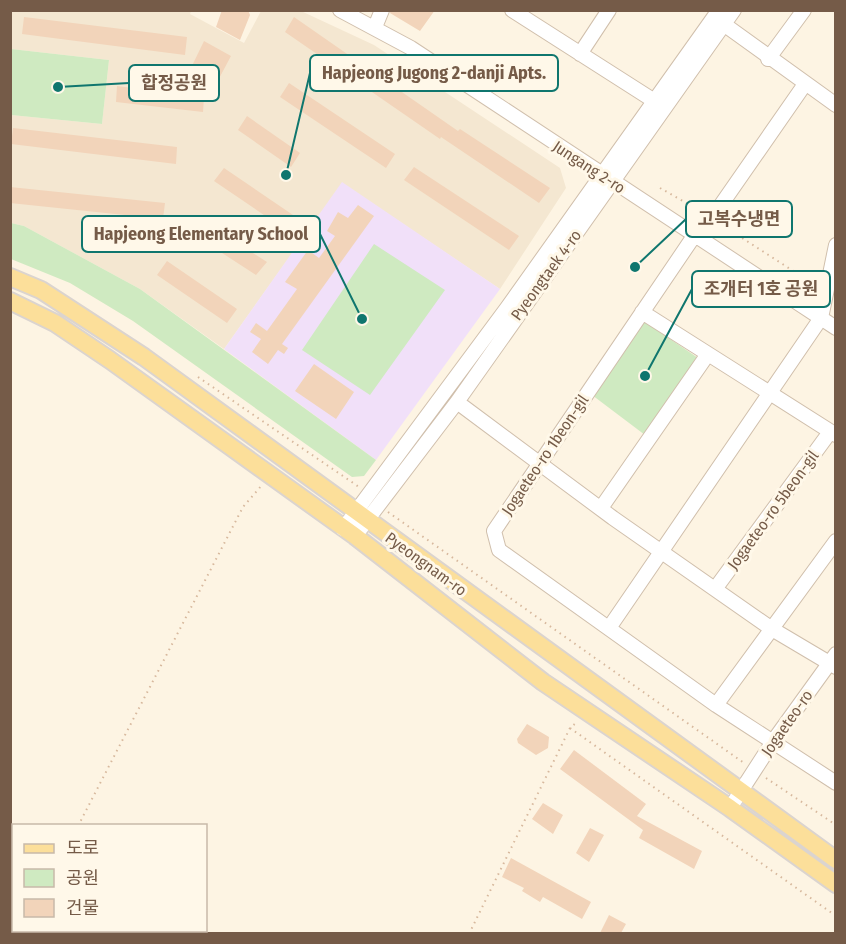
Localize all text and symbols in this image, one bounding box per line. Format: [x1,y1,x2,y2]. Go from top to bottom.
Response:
callout: Hapjeong Jugong 2-danji Apts. [310,55,558,91]
text: Hapjeong Jugong 2-danji Apts. [322,62,546,84]
callout: 합정공원 [129,65,219,101]
text: 합정공원 [141,72,207,94]
street label: Jungang 2-ro [549,137,629,197]
callout: 고복수냉면 [686,201,792,237]
text: 고복수냉면 [698,208,780,230]
callout: Hapjeong Elementary School [82,216,320,252]
text: Hapjeong Elementary School [94,223,308,245]
street label: Pyeongtaek 4-ro [507,226,585,324]
callout: 조개터 1호 공원 [692,271,830,307]
text: 조개터 1호 공원 [704,278,818,300]
street label: Jogaeteo-ro 1beon-gil [498,391,592,519]
street label: Jogaeteo-ro 5beon-gil [723,447,823,573]
street label: Pyeongnam-ro [382,528,470,600]
street label: Jogaeteo-ro [757,686,817,760]
legend [12,824,207,932]
text: 도로 [66,837,99,859]
text: 공원 [66,867,99,889]
text: 건물 [66,897,99,919]

